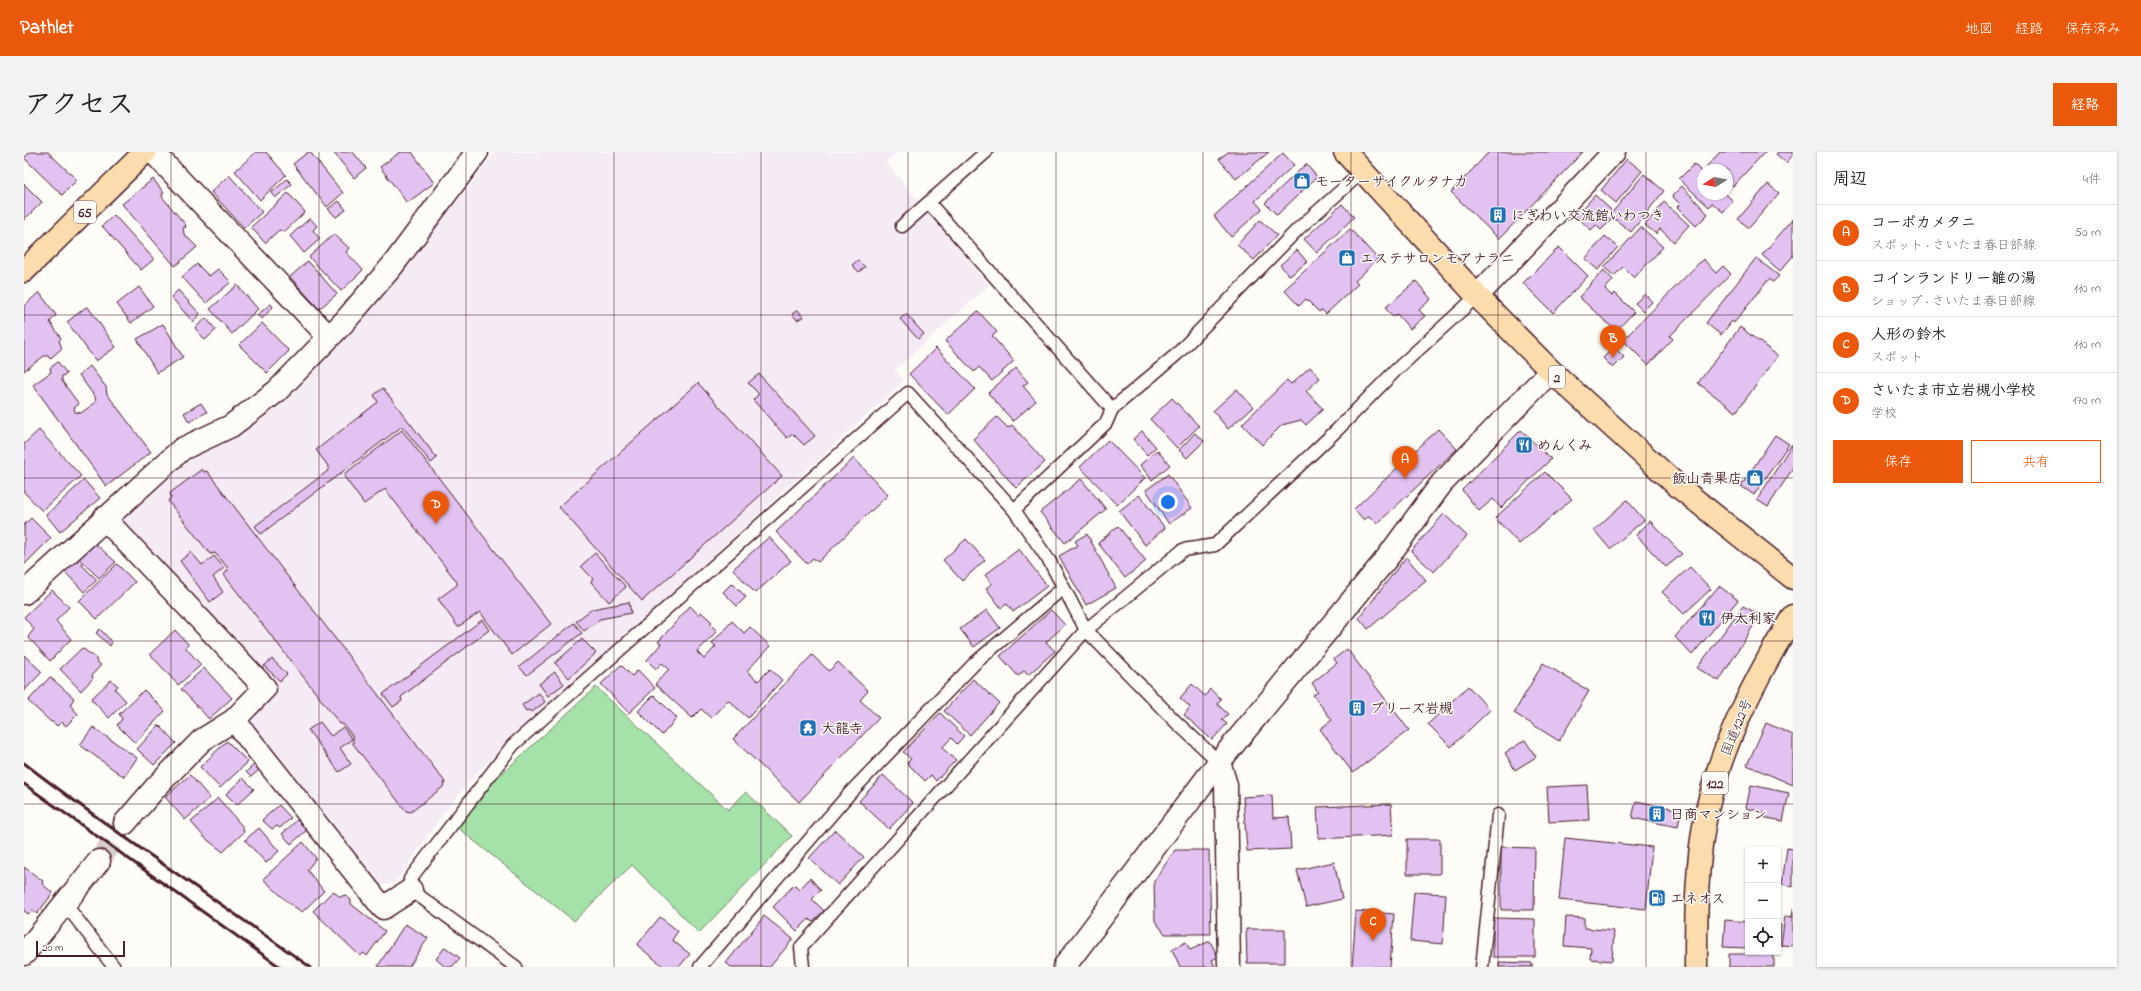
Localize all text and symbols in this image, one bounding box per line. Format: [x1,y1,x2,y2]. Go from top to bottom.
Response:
text: Pathlet [20,15,74,42]
text: 地図 [1965,19,1993,40]
text: 経路 [2015,19,2043,40]
text: 保存済み [2065,19,2121,40]
button: 経路 [2053,83,2117,126]
text: アクセス [24,86,134,127]
north arrow [1697,164,1733,200]
text: 周辺 [1833,167,1867,192]
text: 4件 [2083,170,2101,189]
shop icon: モーターサイクルタナカ [1292,171,1312,191]
place label: モーターサイクルタナカ [1315,172,1468,193]
road number: 65 [74,201,96,223]
building icon: にぎわい交流館いわつき [1488,205,1508,225]
place label: にぎわい交流館いわつき [1511,206,1665,227]
text: コーポカメタニ [1871,212,1976,234]
text: A [1842,223,1850,242]
text: 50 m [2075,223,2101,242]
text: スポット · さいたま春日部線 [1871,236,2036,255]
shop icon: エステサロンモアナラニ [1337,248,1357,268]
place label: エステサロンモアナラニ [1360,249,1515,270]
text: コインランドリー雛の湯 [1871,268,2036,290]
text: B [1842,279,1850,298]
text: 110 m [2074,279,2101,298]
text: ショップ · さいたま春日部線 [1871,292,2035,311]
text: 人形の鈴木 [1871,324,1946,346]
pin: B [1600,325,1626,358]
text: C [1842,335,1850,354]
text: 110 m [2074,335,2101,354]
text: スポット [1871,348,1923,367]
road number: 2 [1549,366,1565,388]
text: さいたま市立岩槻小学校 [1871,380,2036,402]
text: D [1841,391,1851,410]
text: 170 m [2073,391,2101,410]
text: 学校 [1871,404,1897,423]
restaurant icon: めんくみ [1514,435,1534,455]
place label: めんくみ [1537,436,1592,457]
button: 保存 [1833,440,1963,483]
button: 共有 [1971,440,2101,483]
pin: A [1392,446,1418,479]
shop icon: 飯山青果店 [1745,468,1765,488]
place label: 飯山青果店 [1672,469,1742,490]
pin: D [423,491,449,524]
your location [1158,492,1178,512]
restaurant icon: 伊太利家 [1697,608,1717,628]
place label: 伊太利家 [1720,609,1776,630]
street label: 国道122号 [1716,696,1758,759]
building icon: ブリーズ岩槻 [1347,698,1367,718]
place label: ブリーズ岩槻 [1370,699,1453,720]
temple icon: 大龍寺 [798,718,818,738]
place label: 大龍寺 [821,719,863,740]
road number: 122 [1702,772,1728,794]
building icon: 日商マンション [1647,804,1667,824]
place label: 日商マンション [1670,805,1767,826]
map controls [1745,847,1781,955]
button: + [1745,847,1781,883]
button: − [1745,883,1781,919]
fuel station icon: エネオス [1647,888,1667,908]
place label: エネオス [1670,889,1725,910]
pin: C [1360,908,1386,941]
button: locate [1745,919,1781,955]
scale bar [36,939,125,958]
text: 20 m [42,940,64,956]

